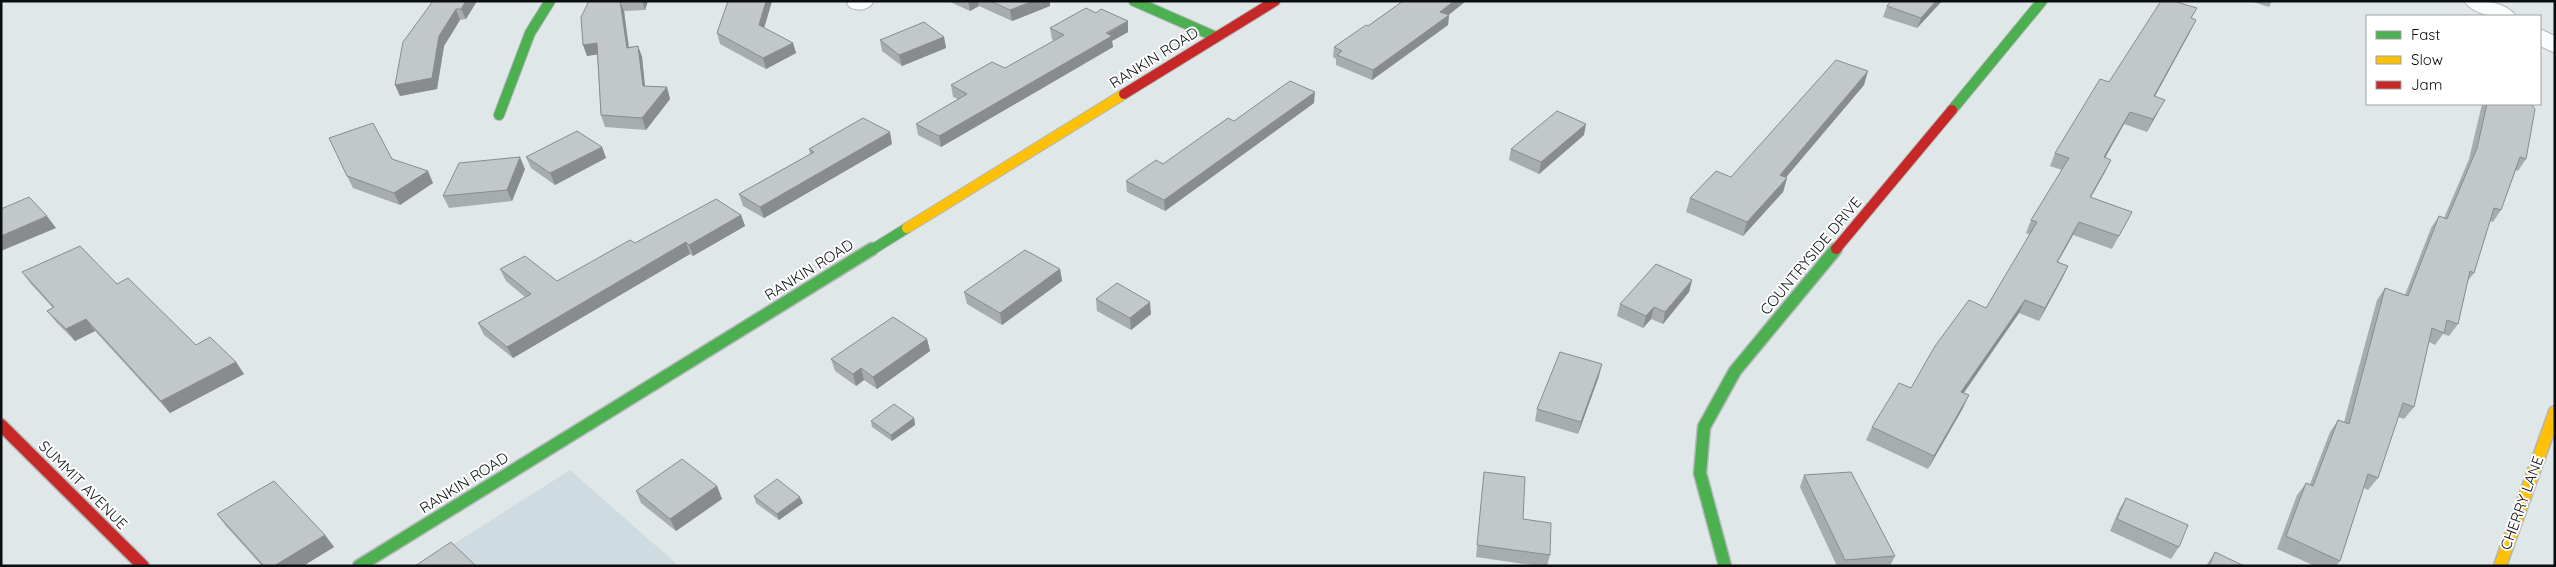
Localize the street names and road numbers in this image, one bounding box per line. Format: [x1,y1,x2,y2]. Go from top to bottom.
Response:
street label: RANKIN ROAD [1106,23,1202,92]
street label: COUNTRYSIDE DRIVE [1756,193,1866,319]
street label: RANKIN ROAD [761,235,857,304]
street label: SUMMIT AVENUE [35,436,132,533]
street label: RANKIN ROAD [416,448,512,517]
street label: CHERRY LANE [2496,453,2547,552]

